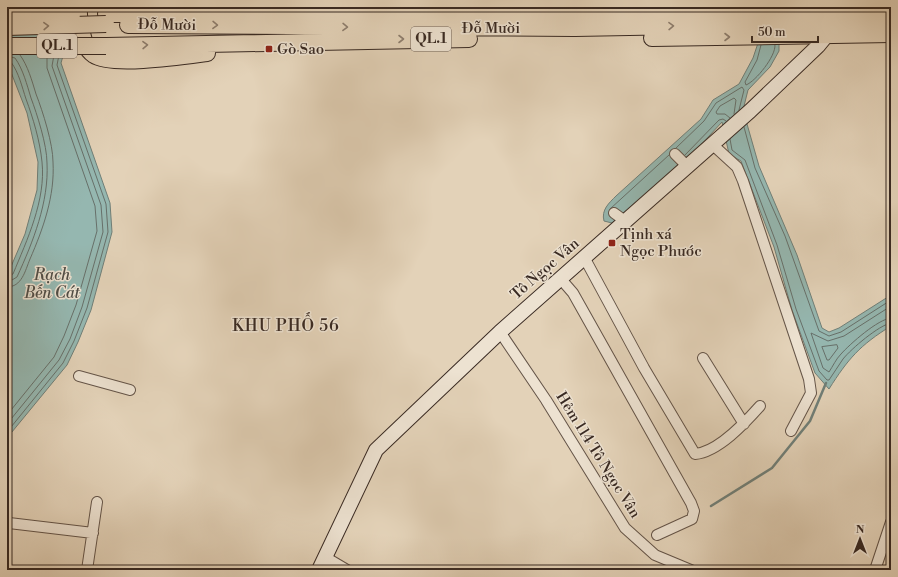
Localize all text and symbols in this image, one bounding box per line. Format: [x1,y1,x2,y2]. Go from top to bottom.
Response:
street label: Đỗ Mười [138,15,196,35]
scale bar [752,18,818,44]
street label: Đỗ Mười [462,19,520,38]
one-way arrow [212,21,218,30]
one-way arrow [43,22,49,30]
one-way arrow [668,22,674,30]
one-way arrow [342,23,348,31]
text: 50 m [758,25,786,40]
road number: QL.1 [411,27,451,51]
one-way arrow [724,33,730,41]
road number: QL.1 [37,34,77,58]
one-way arrow [398,35,404,43]
place label: Gò Sao [277,40,324,59]
one-way arrow [142,41,148,49]
marker: Gò Sao [264,44,274,54]
place label: Tịnh xá Ngọc Phước [620,225,702,261]
street label: Tô Ngọc Vân [507,234,583,304]
marker: Tịnh xá Ngọc Phước [607,238,617,248]
water label: Rạch Bến Cát [23,265,81,303]
district label: KHU PHỐ 56 [232,312,340,336]
street label: Hẻm 114 Tô Ngọc Vân [551,388,645,522]
north arrow [840,519,880,559]
text: N [856,523,865,537]

